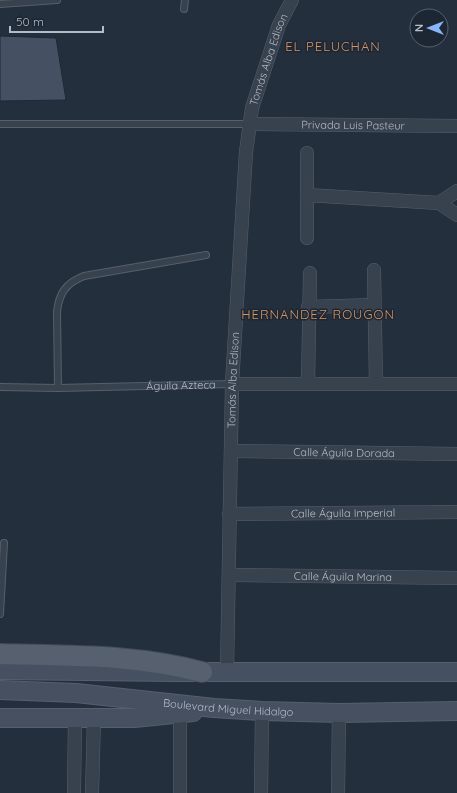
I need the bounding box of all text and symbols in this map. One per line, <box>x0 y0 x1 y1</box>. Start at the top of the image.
scale bar <box>10 8 103 34</box>
north arrow <box>409 8 449 48</box>
street label: Tomás Alba Edison <box>246 11 291 107</box>
text: 50 m <box>16 14 44 29</box>
text: N <box>412 24 426 32</box>
district label: EL PELUCHAN <box>285 38 381 54</box>
street label: Privada Luis Pasteur <box>301 118 406 133</box>
district label: HERNANDEZ ROUGON <box>241 306 395 322</box>
street label: Tomás Alba Edison <box>224 332 242 428</box>
street label: Águila Azteca <box>146 377 216 393</box>
street label: Calle Águila Dorada <box>293 445 395 460</box>
street label: Calle Águila Imperial <box>291 506 395 520</box>
street label: Calle Águila Marina <box>294 569 392 584</box>
street label: Boulevard Miguel Hidalgo <box>162 696 294 719</box>

